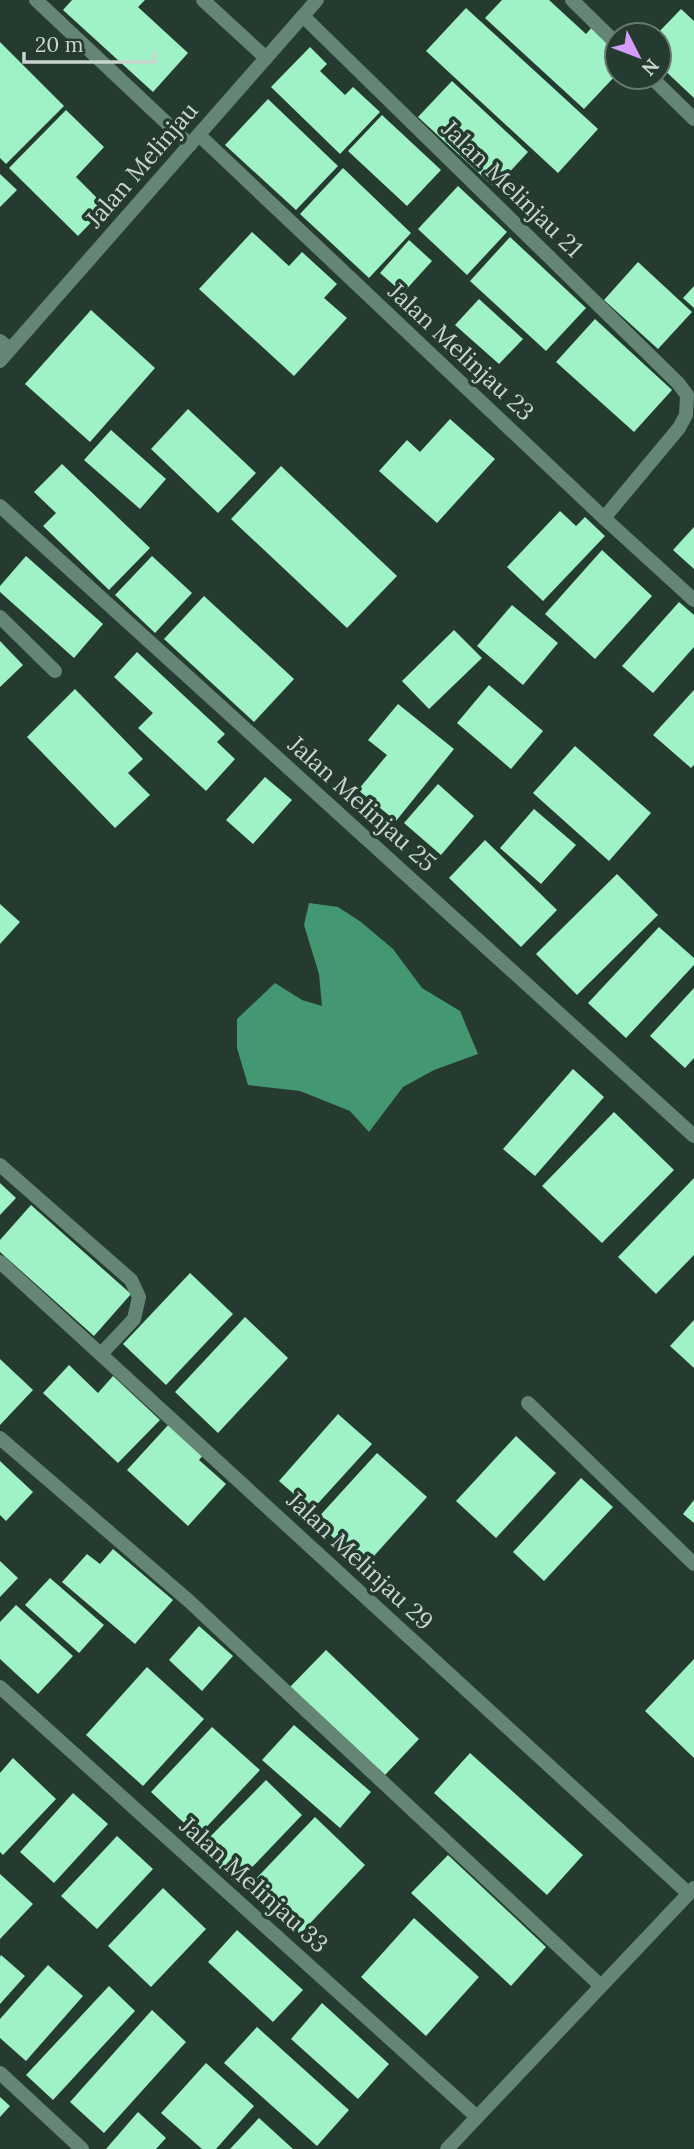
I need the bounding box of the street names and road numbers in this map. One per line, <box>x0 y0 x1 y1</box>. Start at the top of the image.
street label: Jalan Melinjau <box>78 96 205 235</box>
street label: Jalan Melinjau 21 <box>435 113 589 264</box>
street label: Jalan Melinjau 23 <box>381 275 541 427</box>
street label: Jalan Melinjau 25 <box>281 728 443 878</box>
street label: Jalan Melinjau 29 <box>280 1484 440 1637</box>
street label: Jalan Melinjau 33 <box>173 1809 335 1959</box>

